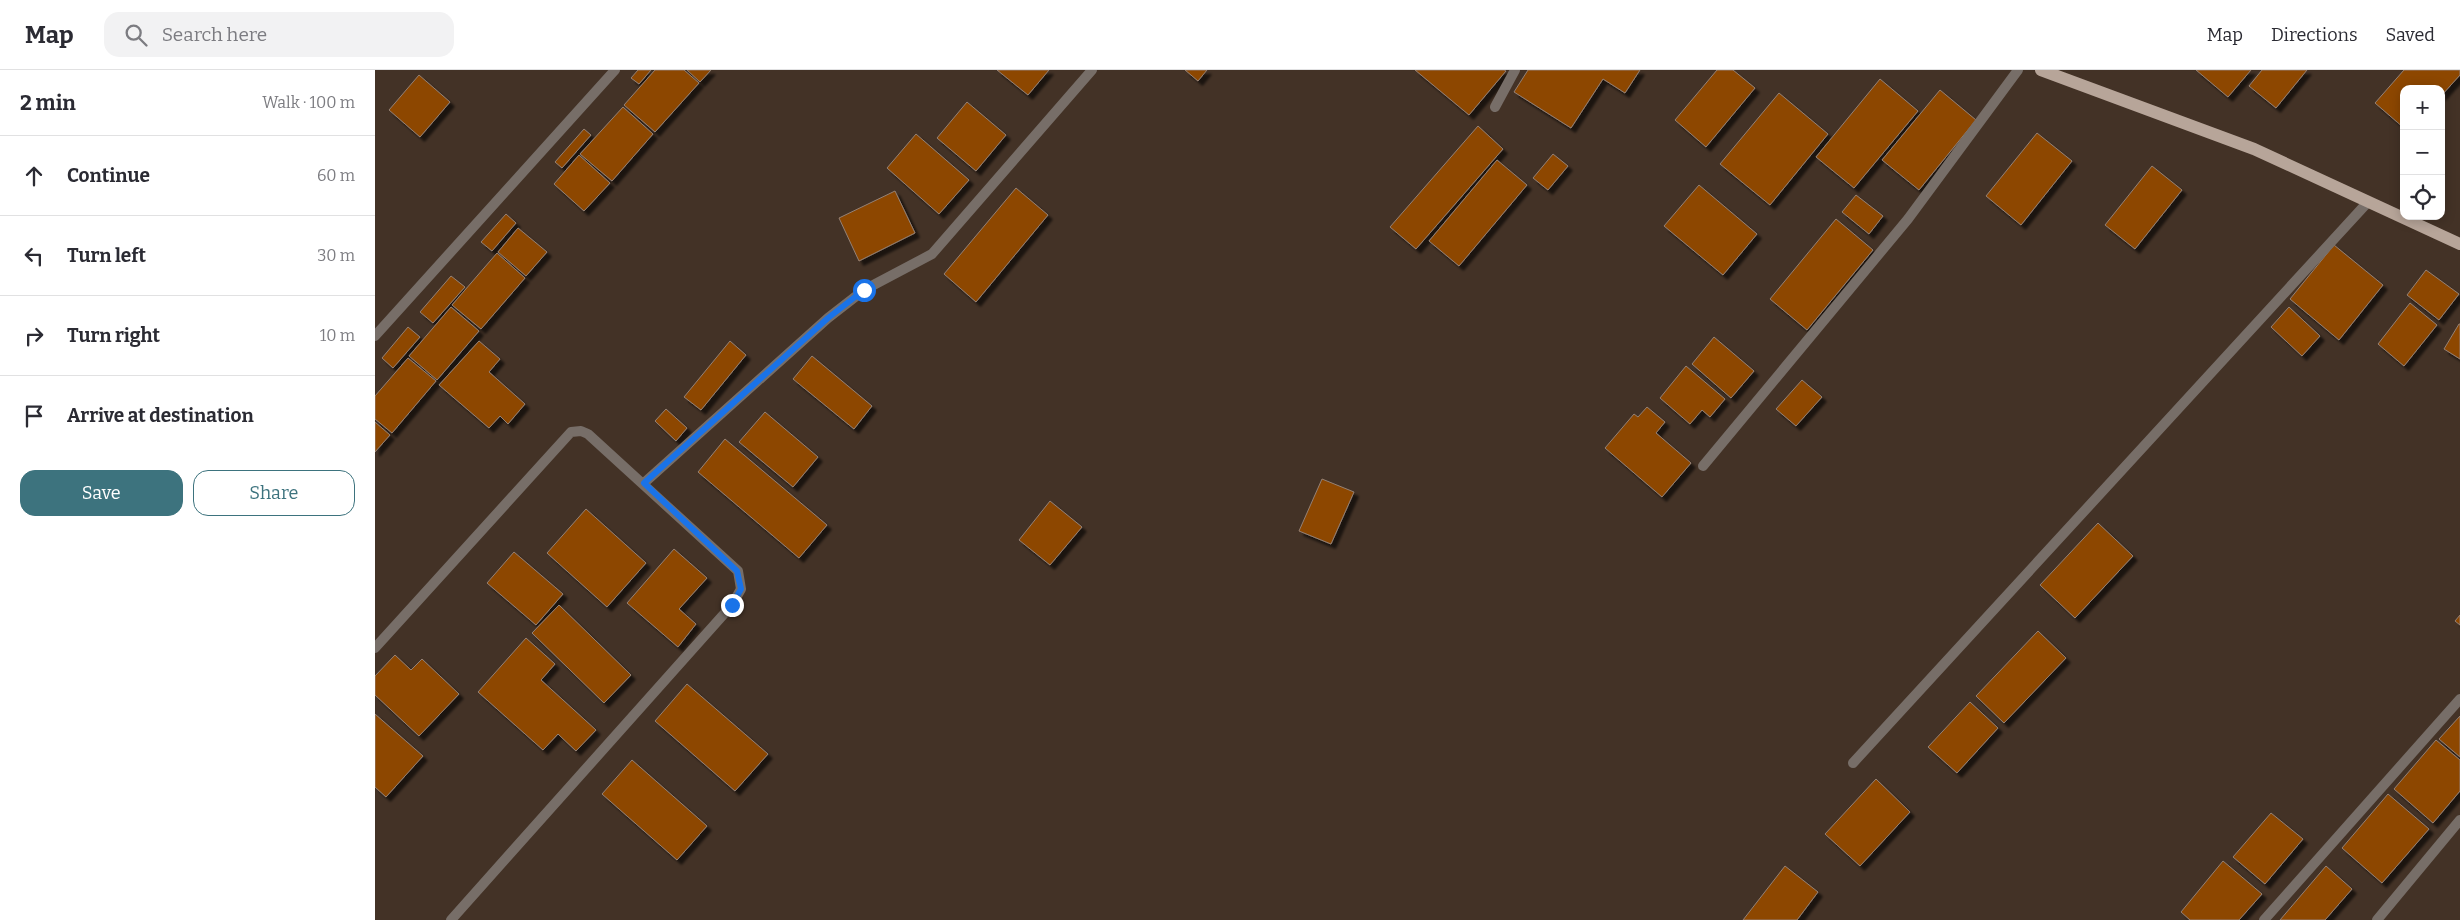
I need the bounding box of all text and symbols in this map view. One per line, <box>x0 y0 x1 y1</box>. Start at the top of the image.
search box <box>104 12 454 57</box>
text: Map <box>25 21 74 49</box>
icon: search <box>122 21 150 49</box>
text: Search here <box>162 23 267 46</box>
text: Map <box>2207 24 2243 46</box>
text: Directions <box>2271 24 2358 46</box>
text: Saved <box>2386 24 2435 46</box>
map controls <box>2400 85 2445 220</box>
button: + <box>2400 85 2445 130</box>
text: 2 min <box>20 90 76 116</box>
text: Walk · 100 m <box>262 93 355 112</box>
button: − <box>2400 130 2445 175</box>
icon: ahead <box>20 162 48 190</box>
text: Continue <box>67 164 150 187</box>
text: 60 m <box>317 166 355 185</box>
button: locate <box>2400 175 2445 220</box>
icon: left <box>20 242 48 270</box>
text: Turn left <box>67 244 146 267</box>
text: 30 m <box>317 246 355 265</box>
route start <box>853 279 876 302</box>
icon: right <box>20 322 48 350</box>
text: Turn right <box>67 324 160 347</box>
text: 10 m <box>320 326 355 345</box>
icon: arrive <box>20 402 48 430</box>
text: Arrive at destination <box>67 404 254 427</box>
button: Save <box>20 470 183 516</box>
button: Share <box>193 470 355 516</box>
route end <box>721 594 744 617</box>

